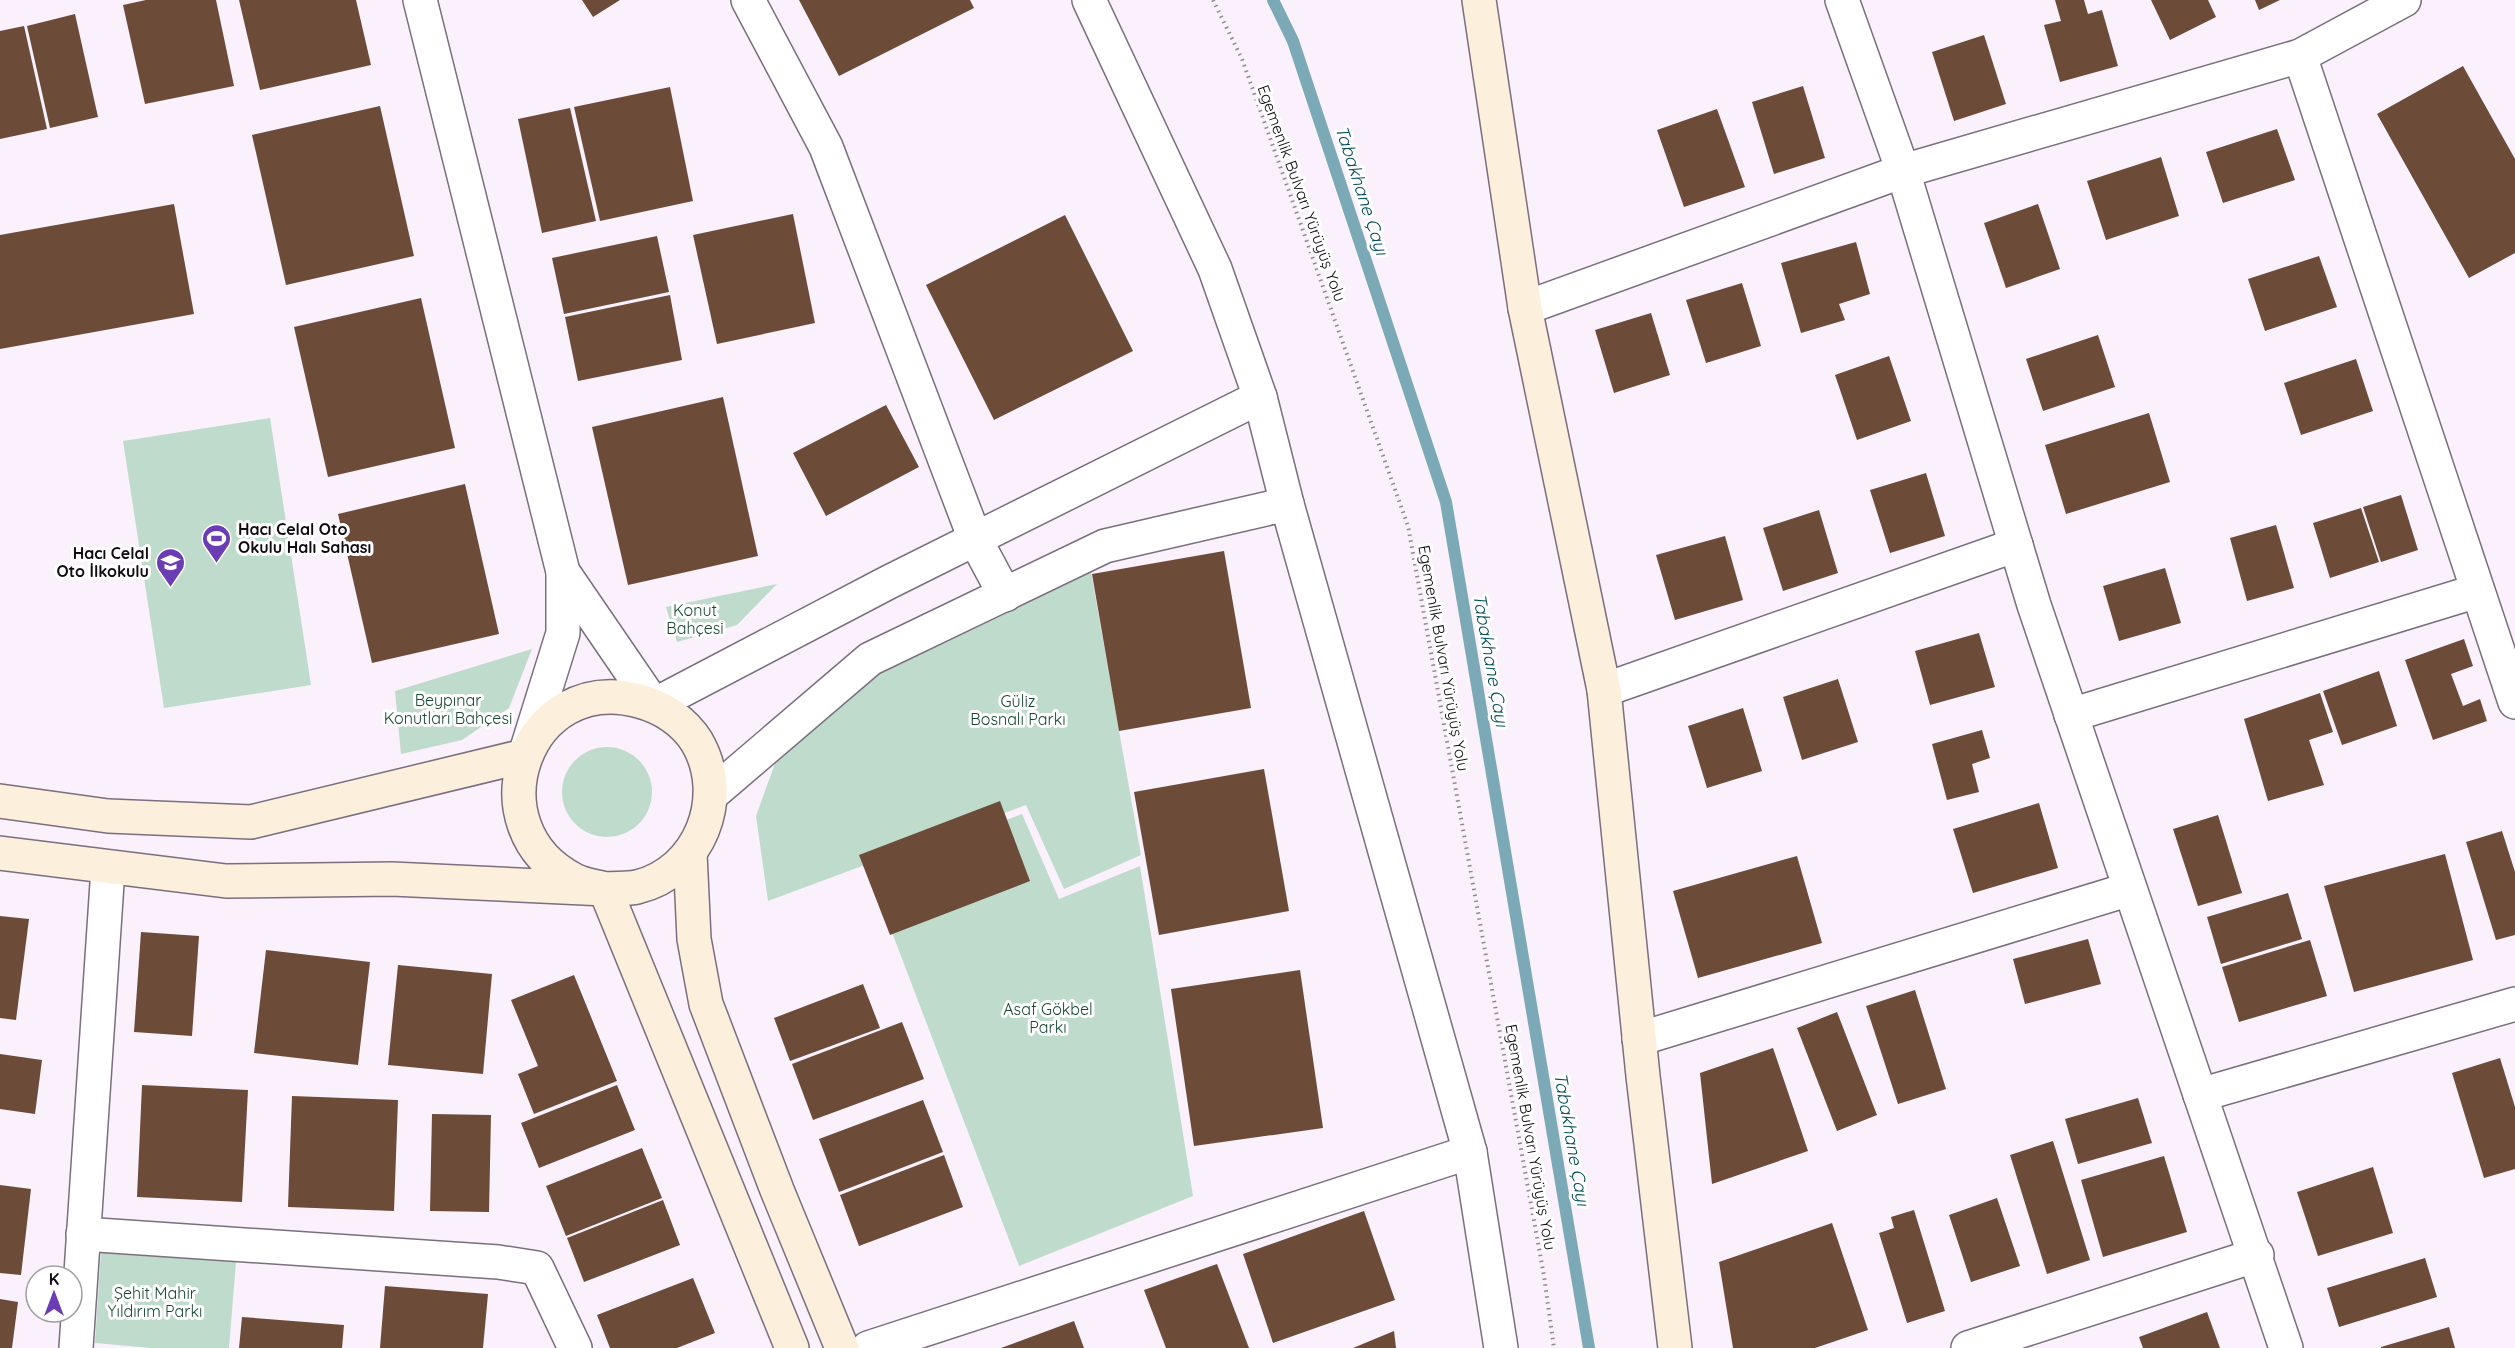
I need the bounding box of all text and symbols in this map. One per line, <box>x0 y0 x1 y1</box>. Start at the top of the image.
street label: Egemenlik Bulvarı Yürüyüş Yolu <box>1253 82 1351 304</box>
water label: Tabakhane Çayı <box>1330 122 1394 259</box>
place label: Hacı Celal Oto Okulu Halı Sahası <box>238 519 371 557</box>
sports icon: Hacı Celal Oto Okulu Halı Sahası <box>201 522 233 564</box>
place label: Hacı Celal Oto İlkokulu <box>56 543 149 581</box>
street label: Egemenlik Bulvarı Yürüyüş Yolu <box>1414 543 1474 773</box>
school or university icon: Hacı Celal Oto İlkokulu <box>154 546 186 588</box>
water label: Tabakhane Çayı <box>1468 592 1514 729</box>
park label: Konut Bahçesi <box>666 600 724 638</box>
park label: Beypınar Konutları Bahçesi <box>384 690 512 728</box>
park label: Güliz Bosnalı Parkı <box>970 691 1066 729</box>
park label: Asaf Gökbel Parkı <box>1003 999 1093 1037</box>
street label: Egemenlik Bulvarı Yürüyüş Yolu <box>1501 1022 1561 1252</box>
water label: Tabakhane Çayı <box>1549 1071 1595 1208</box>
north arrow <box>24 1264 84 1324</box>
text: K <box>49 1269 59 1289</box>
park label: Şehit Mahir Yıldırım Parkı <box>108 1283 202 1321</box>

